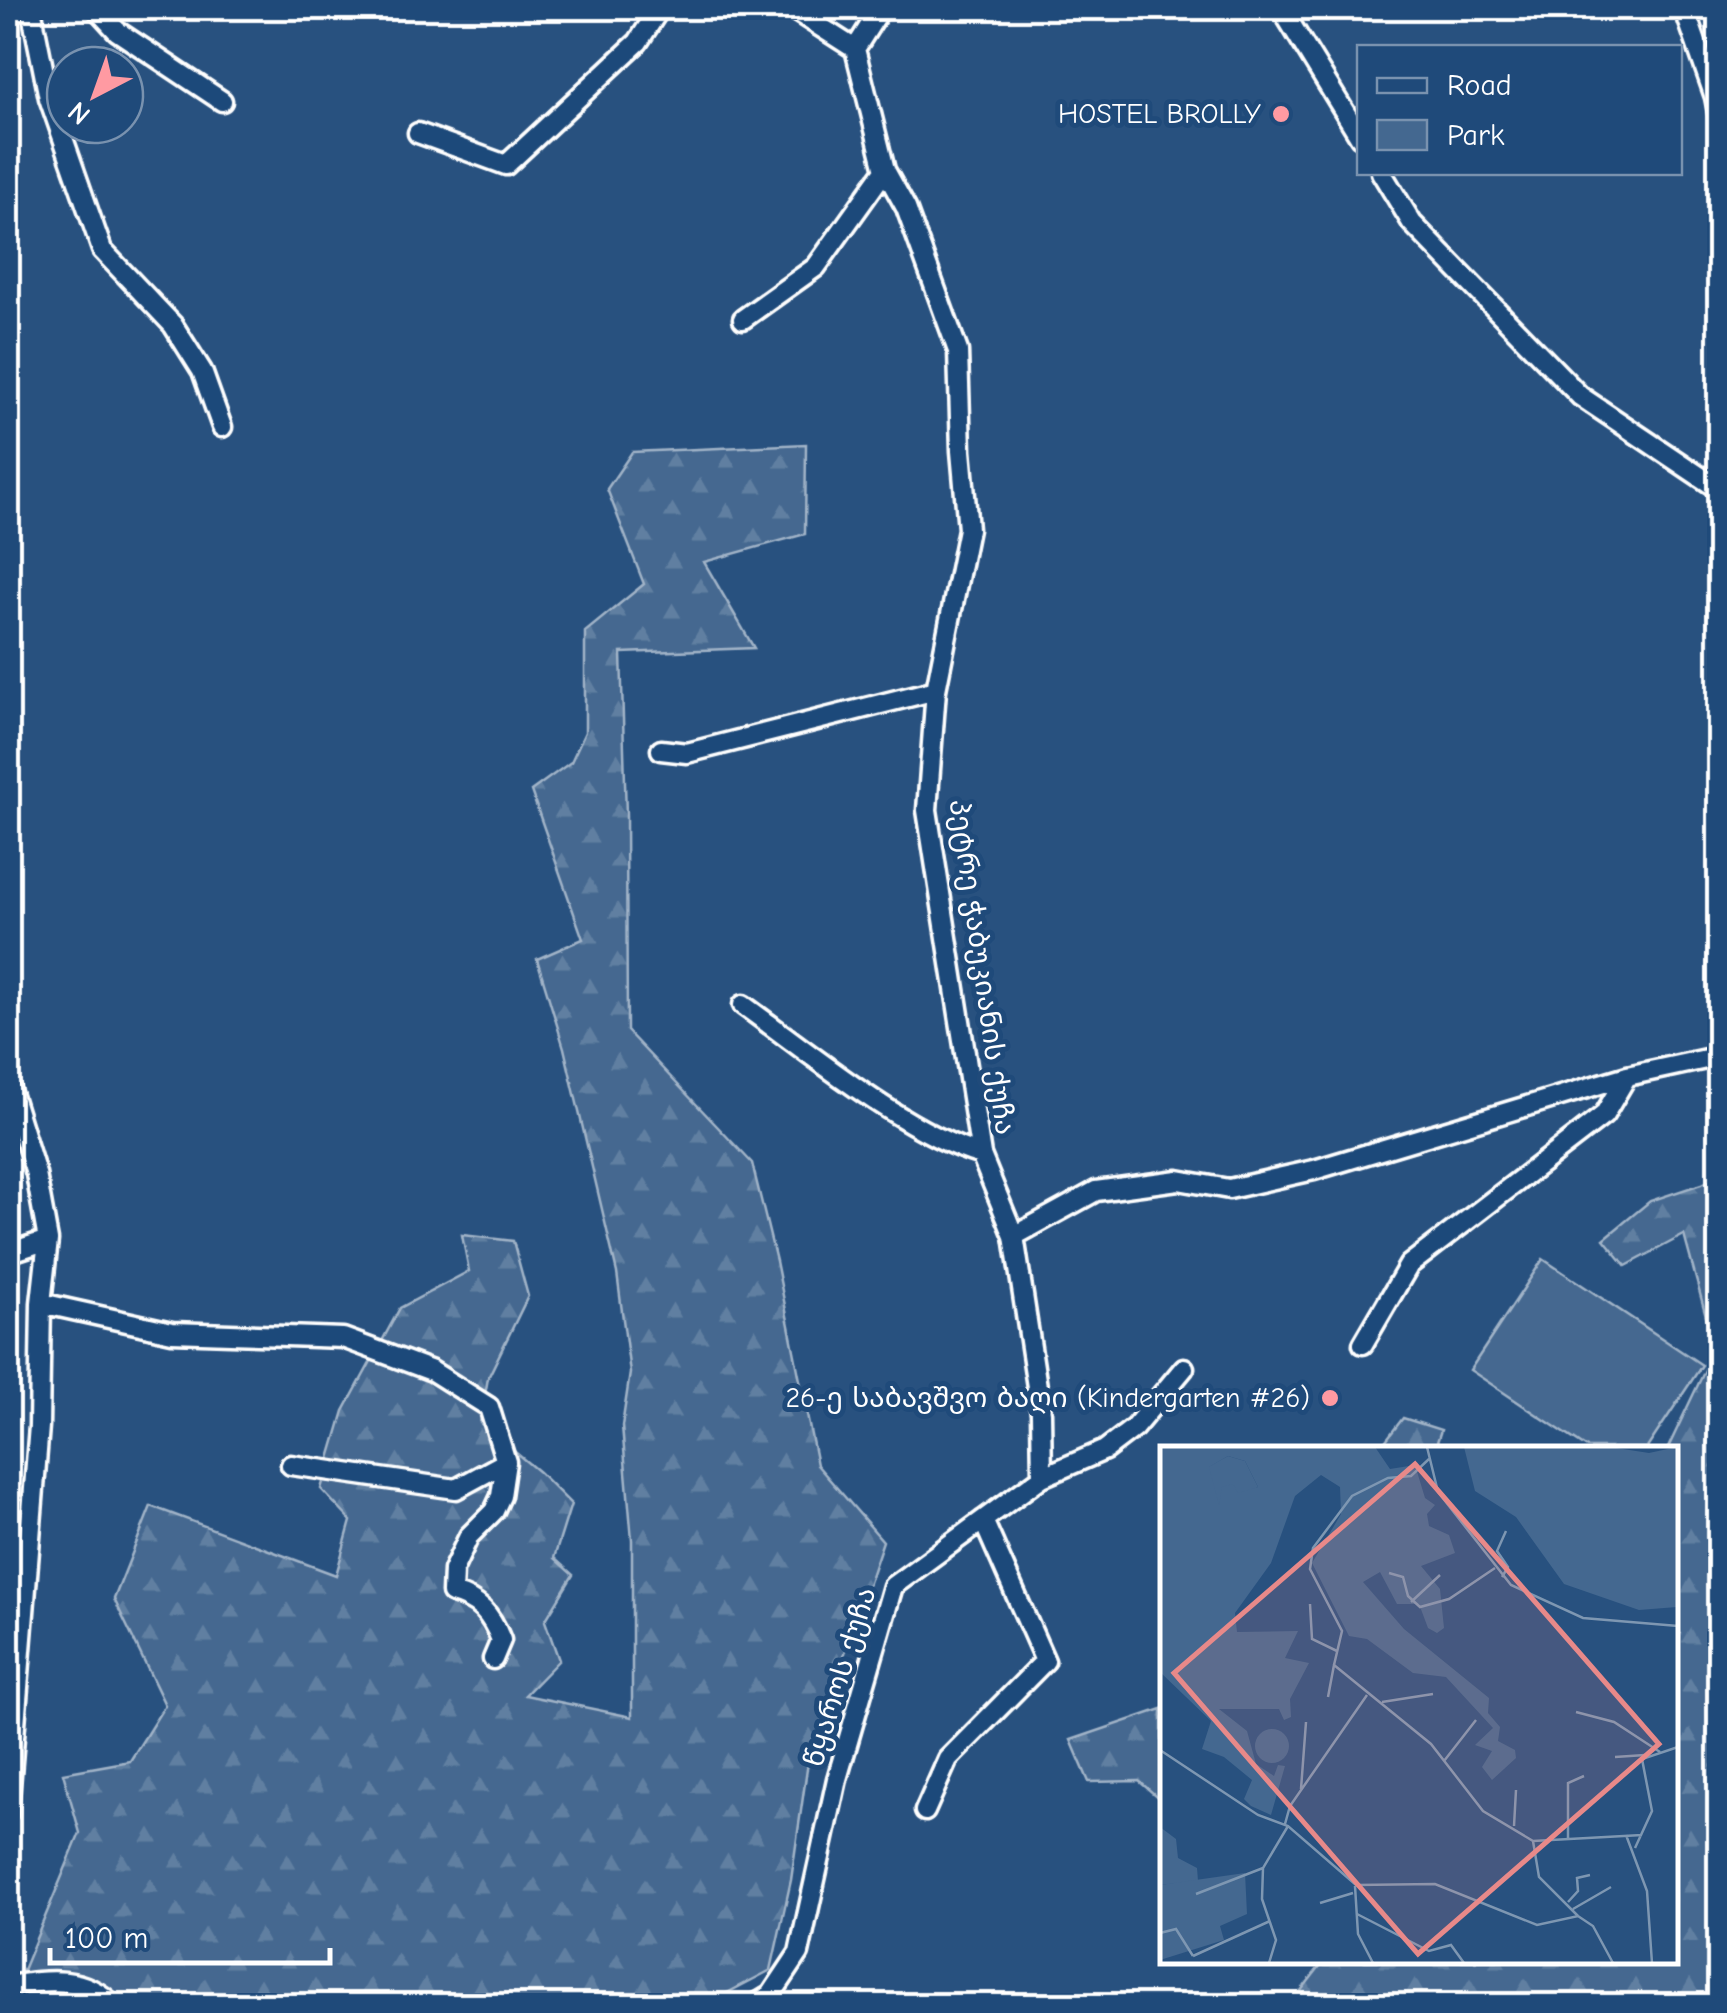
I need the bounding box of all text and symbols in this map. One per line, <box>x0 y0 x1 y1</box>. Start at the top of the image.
north arrow <box>45 45 145 145</box>
legend <box>1357 45 1682 175</box>
text: Road <box>1447 68 1512 103</box>
text: N <box>62 95 97 131</box>
place label: HOSTEL BROLLY <box>1058 98 1261 130</box>
marker: HOSTEL BROLLY <box>1270 103 1292 125</box>
text: Park <box>1447 118 1505 153</box>
street label: პეტრე ჭაბუკიანის ქუჩა <box>943 797 1021 1137</box>
place label: 26-ე საბავშვო ბაღი (Kindergarten #26) <box>785 1382 1310 1414</box>
marker: 26-ე საბავშვო ბაღი (Kindergarten #26) <box>1319 1387 1341 1409</box>
inset map <box>1160 1446 1677 1963</box>
street label: წყაროს ქუჩა <box>798 1584 882 1770</box>
scale bar <box>50 1903 330 1965</box>
text: 100 m <box>65 1921 148 1956</box>

